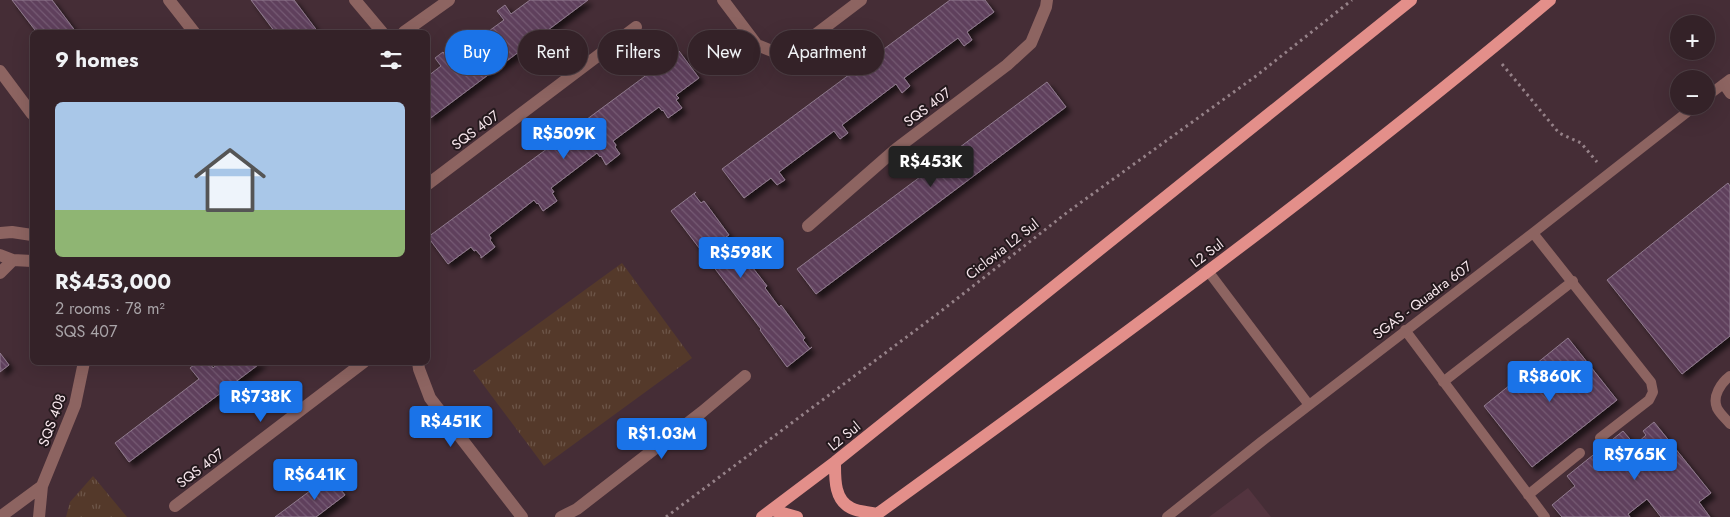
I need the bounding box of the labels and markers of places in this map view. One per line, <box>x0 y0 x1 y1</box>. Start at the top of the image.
pin: R$509K <box>523 118 605 160</box>
pin: R$453K <box>890 146 972 188</box>
pin: R$598K <box>700 236 782 279</box>
pin: R$860K <box>1509 360 1591 403</box>
pin: R$738K <box>220 380 302 423</box>
pin: R$451K <box>410 406 492 448</box>
pin: R$1.03M <box>616 418 708 460</box>
pin: R$765K <box>1594 438 1676 481</box>
pin: R$641K <box>274 458 356 501</box>

